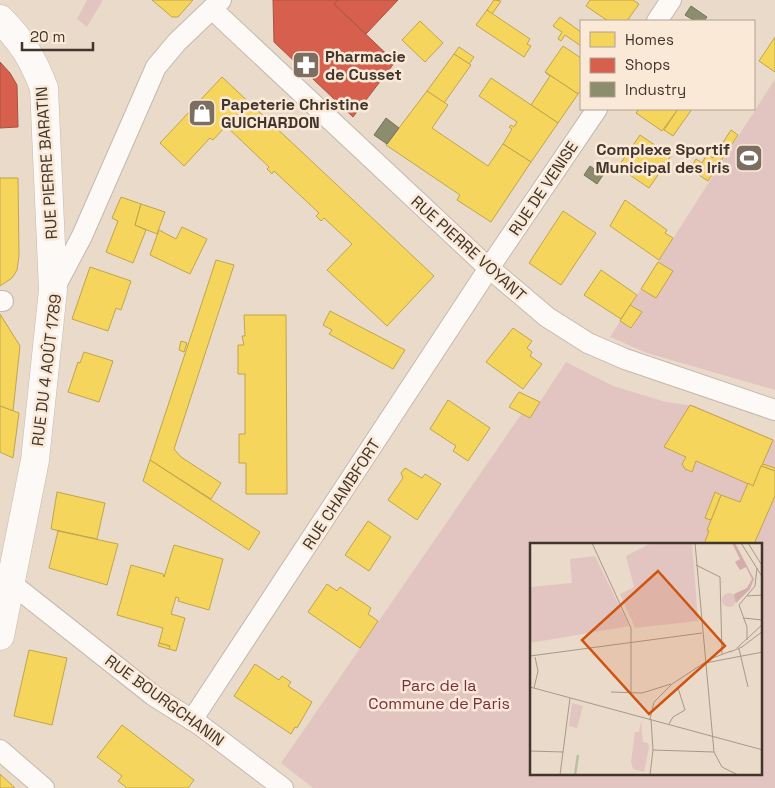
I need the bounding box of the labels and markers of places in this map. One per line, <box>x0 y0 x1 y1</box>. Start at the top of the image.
place label: Pharmacie de Cusset <box>325 46 406 85</box>
pharmacy icon: Pharmacie de Cusset <box>291 50 321 80</box>
place label: Papeterie Christine GUICHARDON <box>221 94 369 133</box>
shop icon: Papeterie Christine GUICHARDON <box>187 98 217 128</box>
place label: Complexe Sportif Municipal des Iris <box>595 139 730 178</box>
sports icon: Complexe Sportif Municipal des Iris <box>734 143 764 173</box>

